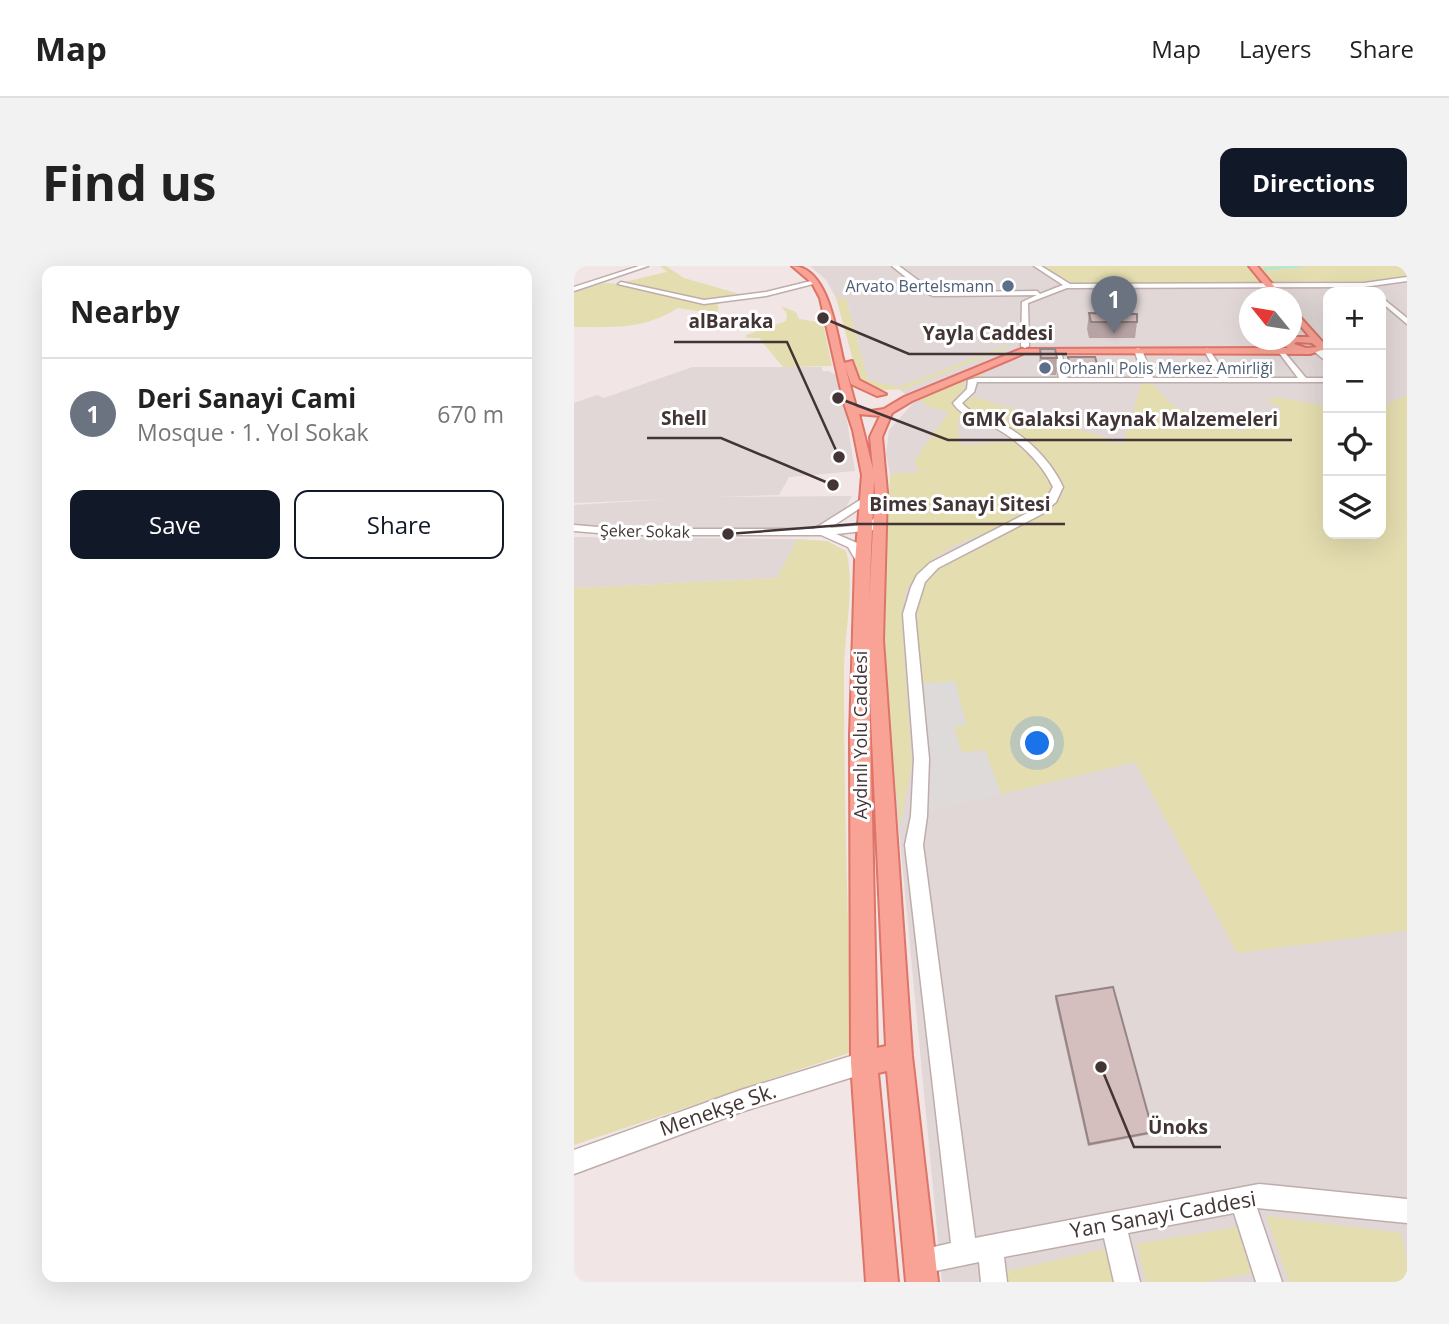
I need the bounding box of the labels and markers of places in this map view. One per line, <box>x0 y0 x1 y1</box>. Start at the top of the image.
place label: Arvato Bertelsmann <box>845 275 994 297</box>
pin: 1 <box>1091 276 1137 334</box>
marker: Arvato Bertelsmann <box>1000 278 1016 294</box>
callout: alBaraka <box>674 302 787 342</box>
callout: Yayla Caddesi <box>909 314 1067 354</box>
place label: Orhanlı Polis Merkez Amirliği <box>1059 357 1273 379</box>
marker: Orhanlı Polis Merkez Amirliği <box>1037 360 1053 376</box>
callout: Shell <box>647 398 721 438</box>
callout: GMK Galaksi Kaynak Malzemeleri <box>948 400 1292 440</box>
callout: Bimes Sanayi Sitesi <box>856 484 1065 524</box>
callout: Ünoks <box>1134 1107 1221 1147</box>

